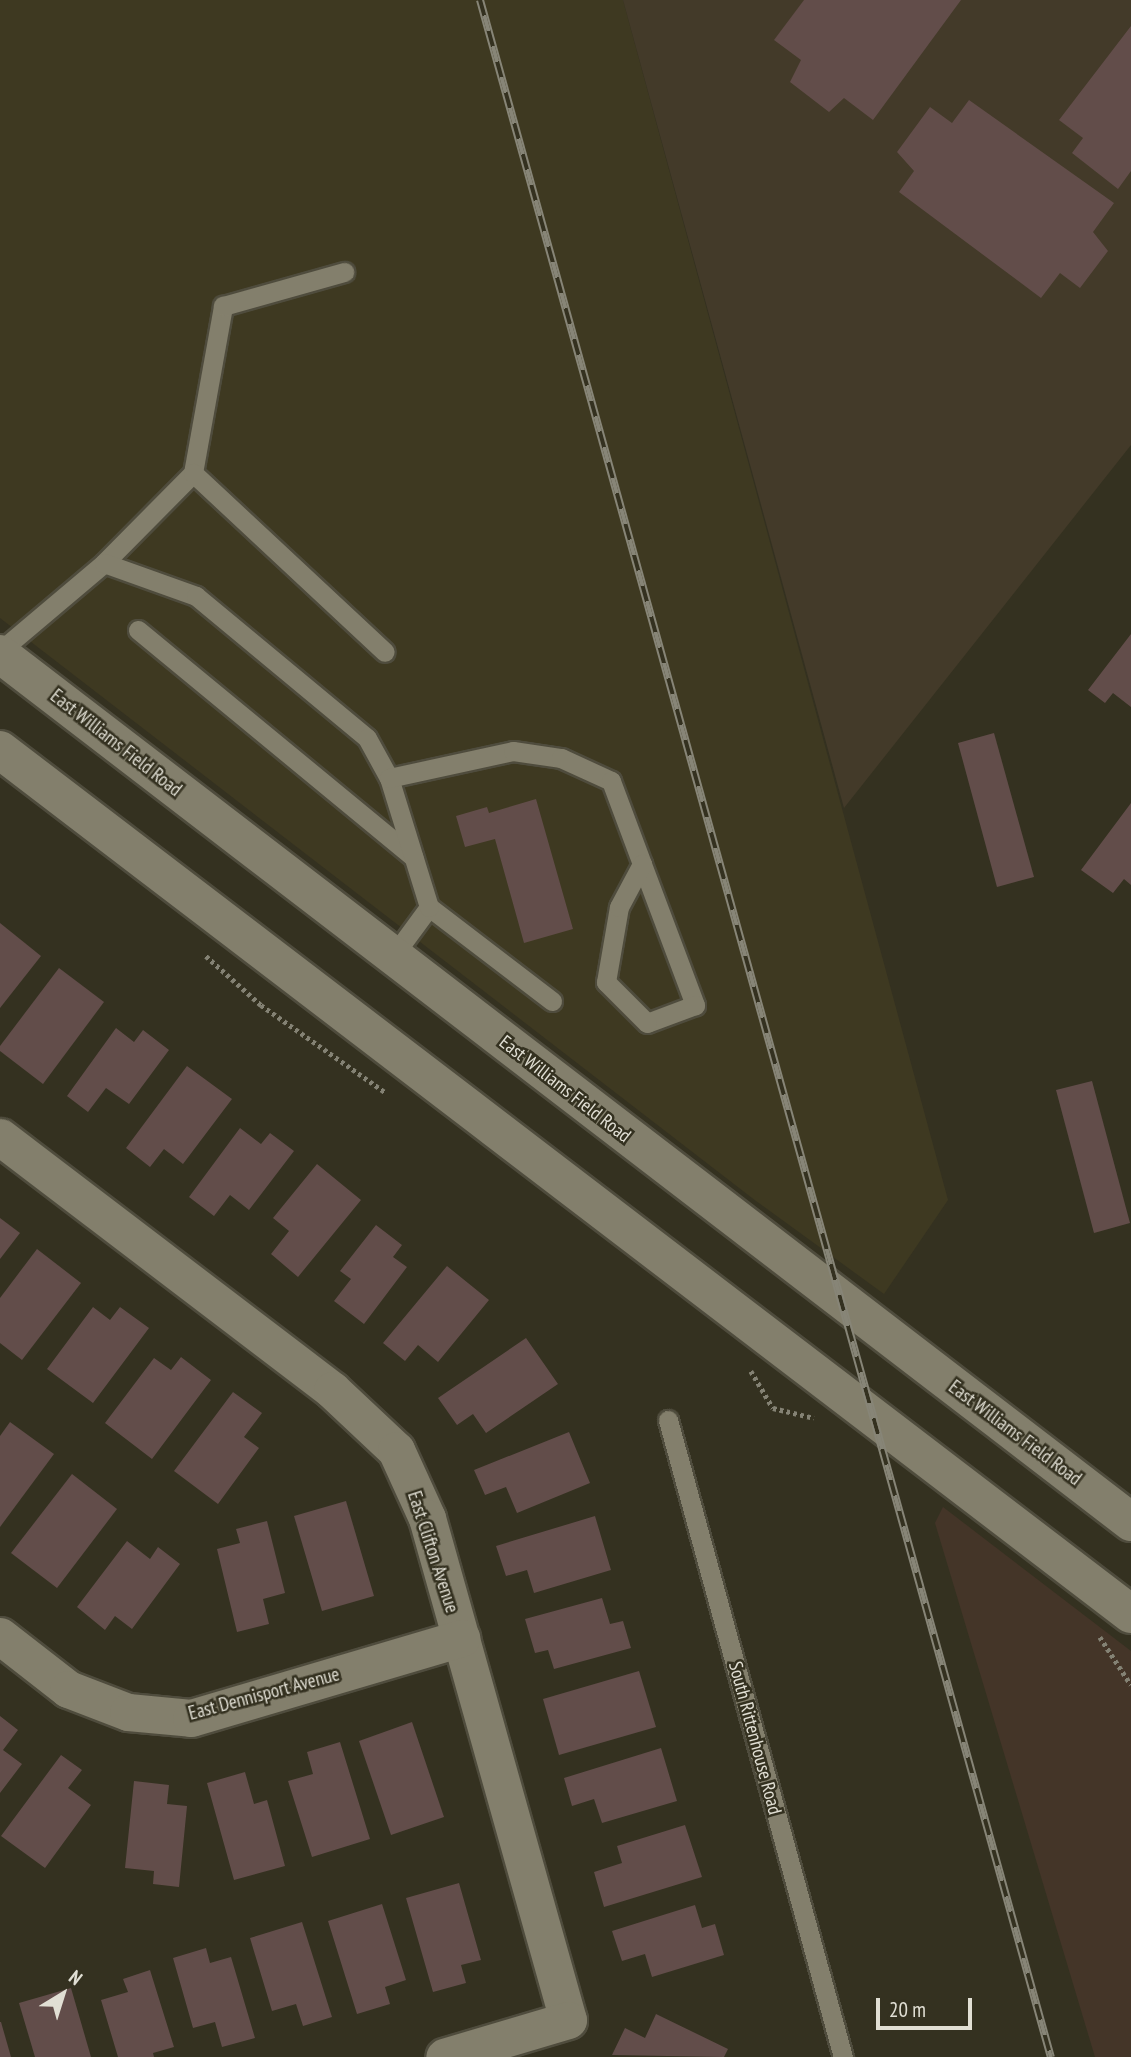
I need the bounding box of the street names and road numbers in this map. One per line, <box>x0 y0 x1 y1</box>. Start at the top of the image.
street label: East Williams Field Road <box>46 685 186 801</box>
street label: East Williams Field Road <box>495 1031 635 1147</box>
street label: East Williams Field Road <box>944 1376 1086 1490</box>
street label: East Clifton Avenue <box>403 1488 463 1616</box>
street label: South Rittenhouse Road <box>724 1659 786 1817</box>
street label: East Dennisport Avenue <box>186 1663 342 1725</box>

